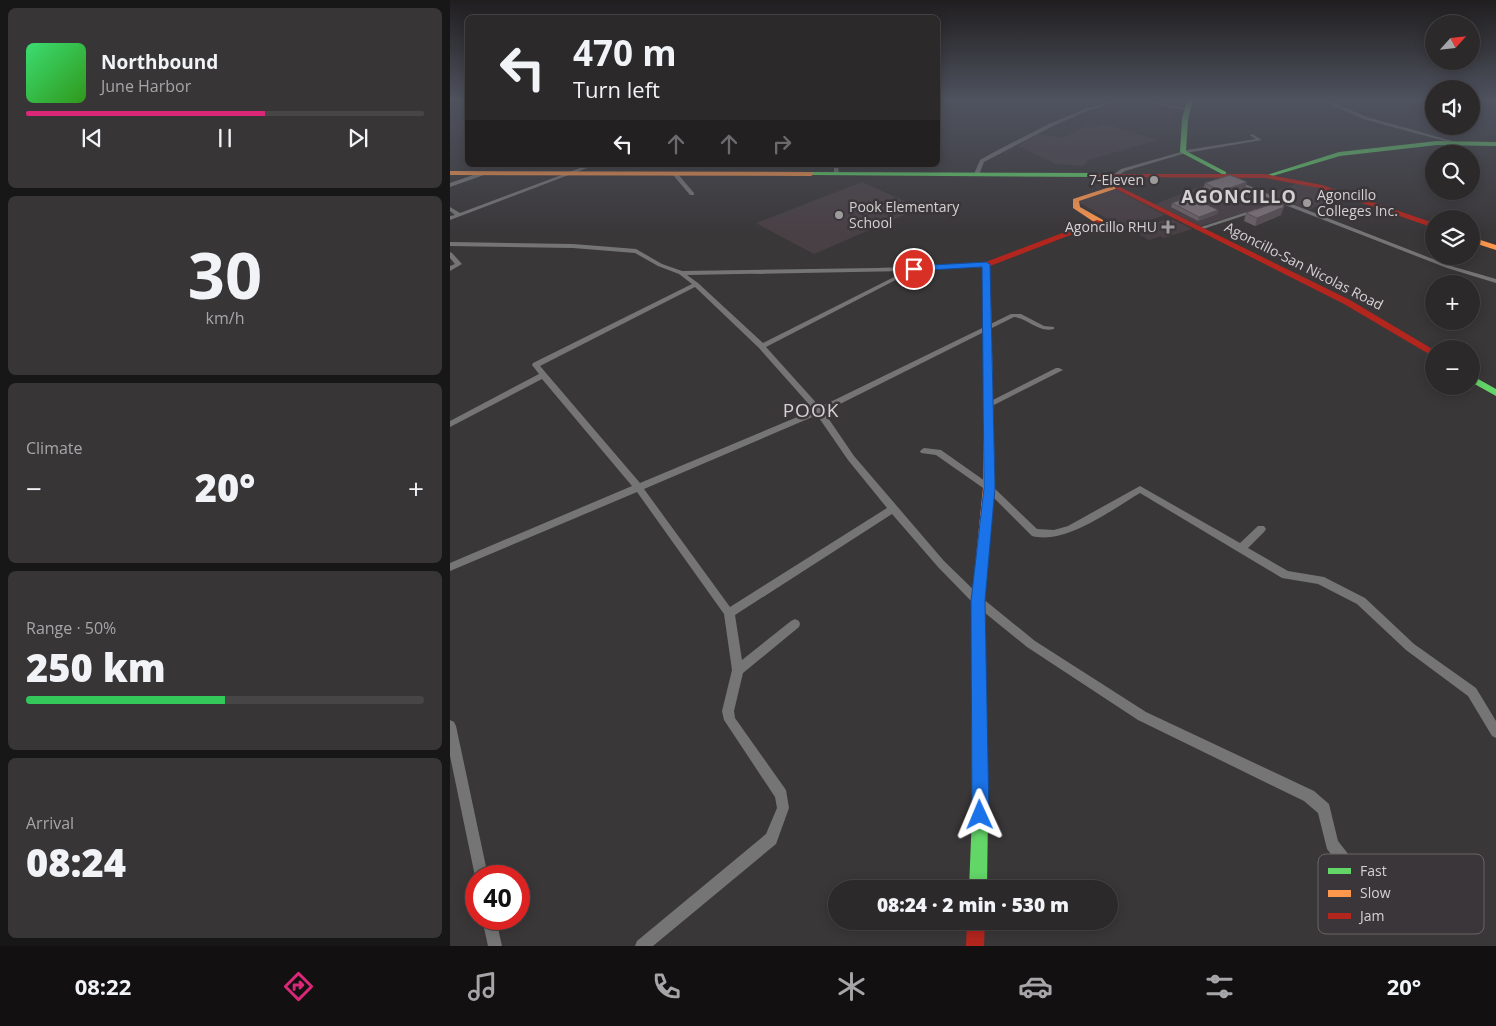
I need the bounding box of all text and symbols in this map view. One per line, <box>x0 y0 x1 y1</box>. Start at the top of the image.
north arrow <box>1425 15 1480 70</box>
map controls <box>1425 15 1480 395</box>
text: 470 m <box>573 29 677 76</box>
icon: left <box>490 35 555 100</box>
text: Northbound <box>101 49 218 75</box>
text: Turn left <box>573 74 660 104</box>
text: June Harbor <box>101 75 191 97</box>
button: sound <box>1425 80 1480 135</box>
icon: previous <box>78 124 106 152</box>
icon: pause <box>211 124 239 152</box>
icon: next <box>344 124 372 152</box>
icon: left <box>609 130 637 158</box>
icon: ahead <box>662 130 690 158</box>
icon: ahead <box>715 130 743 158</box>
icon: right <box>768 130 796 158</box>
button: search <box>1425 145 1480 200</box>
place label: 7-Eleven <box>1089 170 1144 189</box>
marker: 7-Eleven <box>1148 174 1160 186</box>
district label: AGONCILLO <box>1181 184 1297 208</box>
place label: Agoncillo Colleges Inc. <box>1317 185 1398 220</box>
place label: Pook Elementary School <box>849 197 960 232</box>
marker: Agoncillo Colleges Inc. <box>1301 197 1313 209</box>
marker: Pook Elementary School <box>833 209 845 221</box>
button: layers <box>1425 210 1480 265</box>
place label: Agoncillo RHU <box>1065 217 1157 236</box>
street label: Agoncillo-San Nicolas Road <box>1222 217 1387 314</box>
marker: Agoncillo RHU <box>1161 220 1175 234</box>
text: 30 <box>188 230 262 318</box>
pin <box>893 248 935 290</box>
icon: arrive <box>900 255 928 283</box>
button: + <box>1425 275 1480 330</box>
text: km/h <box>206 307 244 329</box>
button: − <box>1425 340 1480 395</box>
district label: POOK <box>783 397 839 423</box>
text: Climate <box>26 437 83 459</box>
text: 20° <box>195 461 255 513</box>
text: − <box>26 469 42 507</box>
text: + <box>408 469 424 507</box>
text: Range · 50% <box>26 617 116 639</box>
text: 250 km <box>26 641 166 693</box>
position arrow <box>953 788 1005 840</box>
text: Arrival <box>26 812 74 834</box>
text: 08:24 <box>26 836 126 888</box>
legend <box>1318 854 1484 934</box>
text: Fast <box>1360 861 1387 880</box>
speed limit sign: 40 <box>465 865 530 930</box>
text: Slow <box>1360 883 1391 902</box>
text: 08:24 · 2 min · 530 m <box>877 892 1069 918</box>
text: Jam <box>1358 906 1385 925</box>
icon: directions <box>281 969 316 1004</box>
icon: music <box>465 969 500 1004</box>
icon: phone <box>649 969 684 1004</box>
icon: climate <box>834 969 869 1004</box>
icon: car <box>1018 969 1053 1004</box>
icon: filters <box>1202 969 1237 1004</box>
text: 08:22 <box>75 971 131 1001</box>
text: 20° <box>1387 971 1421 1001</box>

